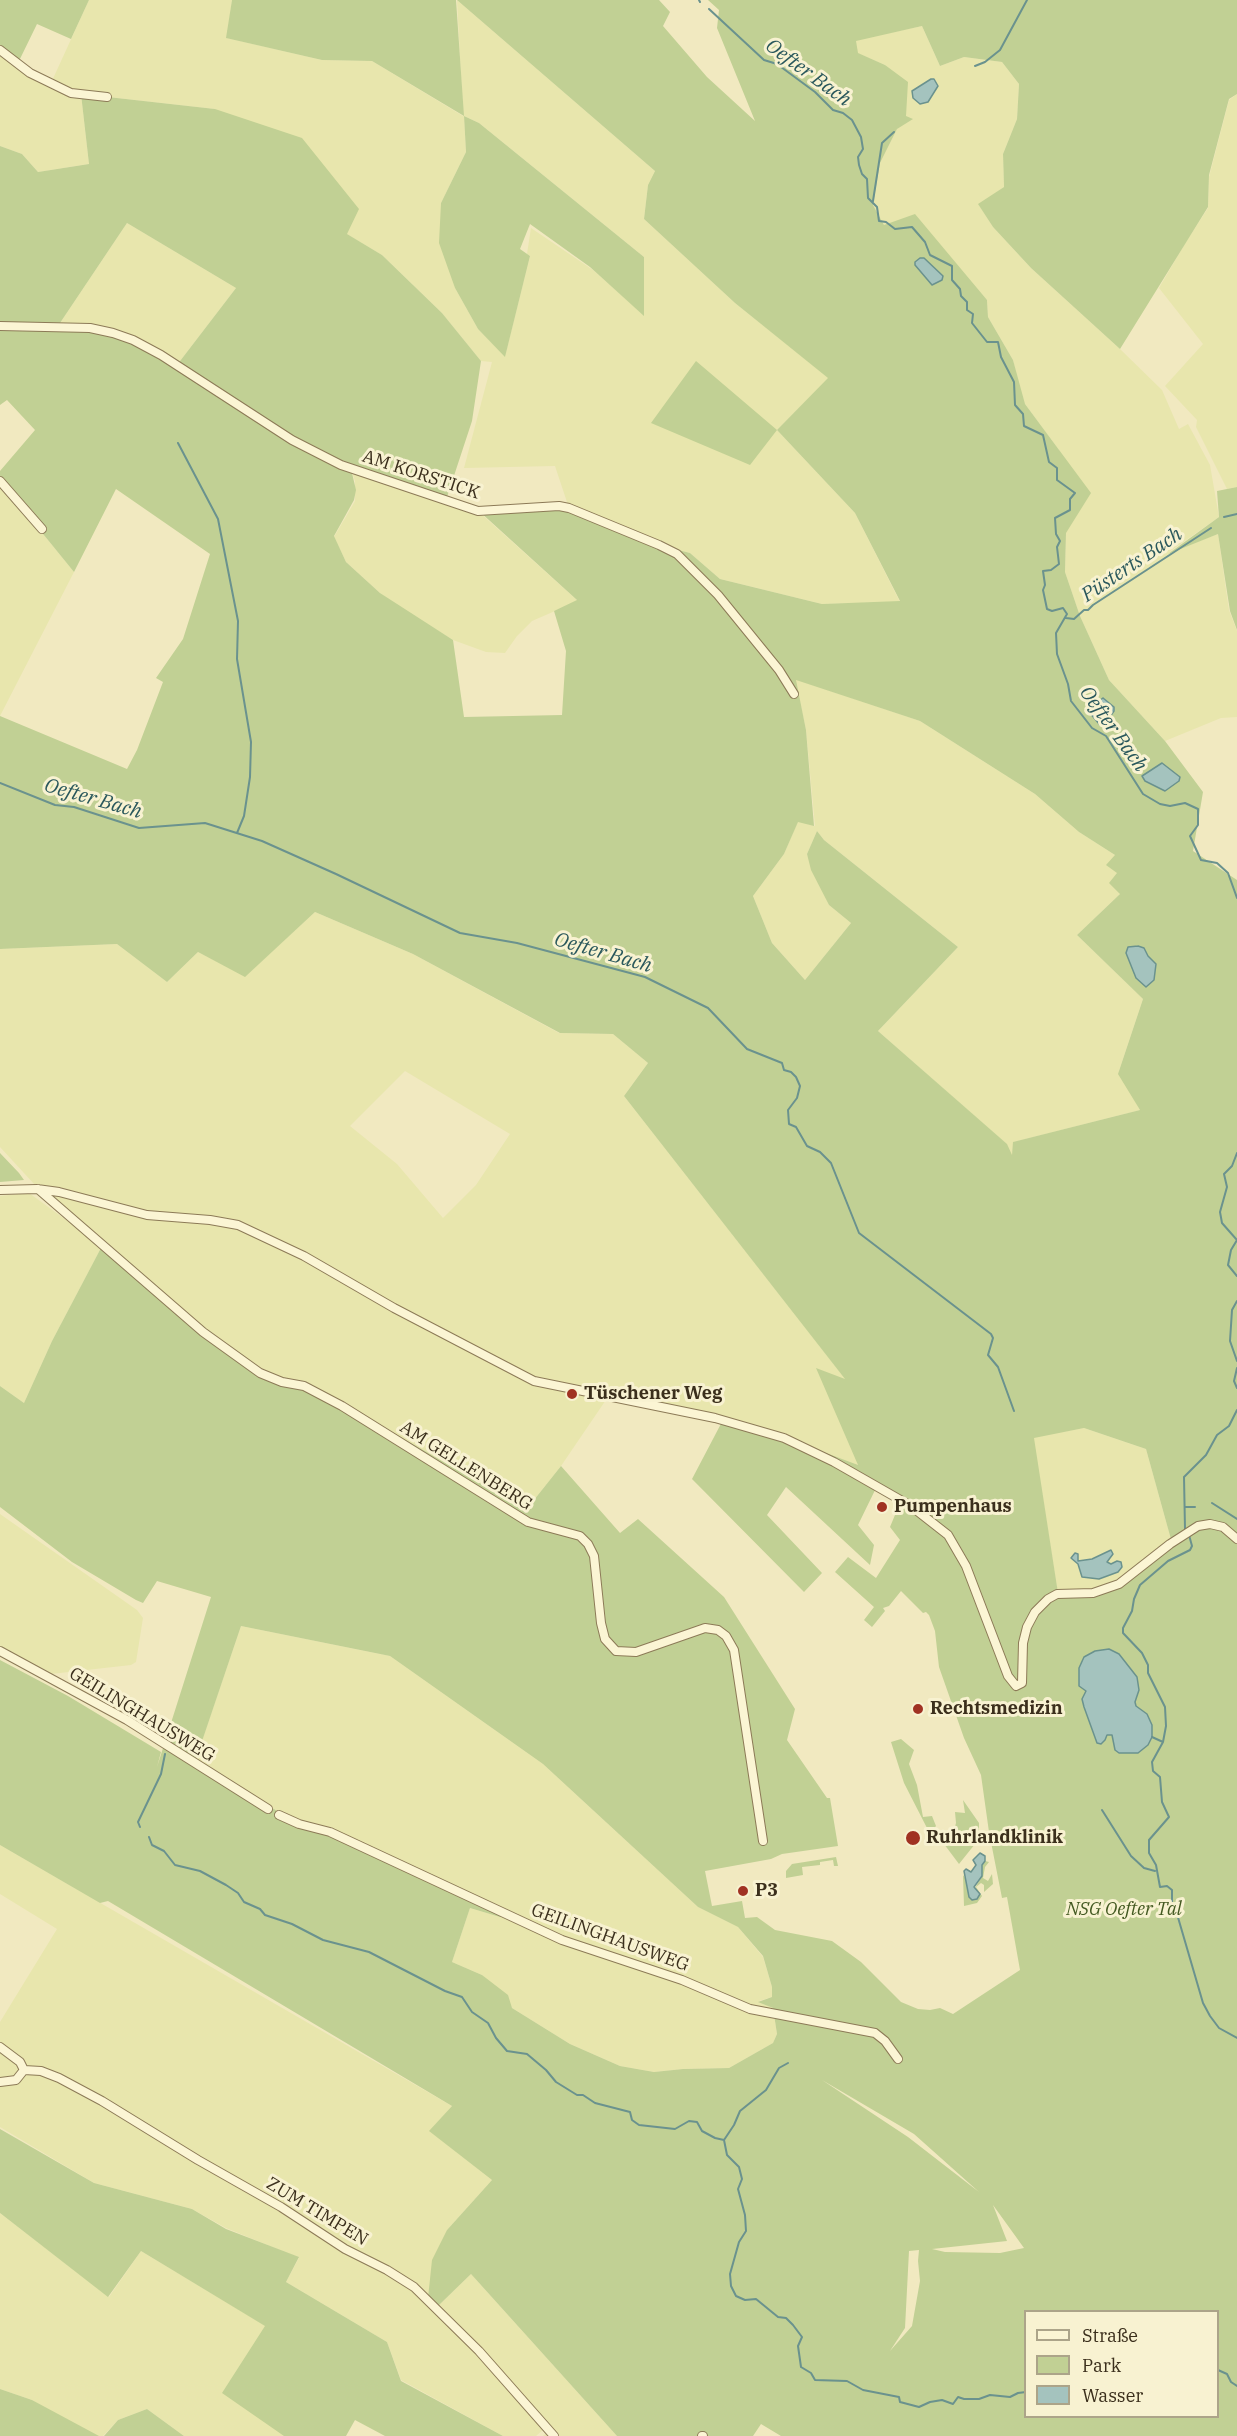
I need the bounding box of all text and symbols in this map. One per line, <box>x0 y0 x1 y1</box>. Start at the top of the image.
water label: Oefter Bach <box>760 34 856 112</box>
street label: AM KORSTICK <box>360 446 482 504</box>
water label: Püsterts Bach <box>1077 523 1187 607</box>
water label: Oefter Bach <box>1074 681 1152 777</box>
water label: Oefter Bach <box>42 774 144 824</box>
water label: Oefter Bach <box>552 928 654 978</box>
place label: Tüschener Weg <box>584 1383 722 1405</box>
marker: Tüschener Weg <box>565 1387 579 1401</box>
street label: AM GELLENBERG <box>396 1417 536 1515</box>
place label: Pumpenhaus <box>894 1496 1012 1518</box>
marker: Pumpenhaus <box>875 1500 889 1514</box>
street label: GEILINGHAUSWEG <box>65 1663 219 1767</box>
place label: Rechtsmedizin <box>930 1698 1063 1720</box>
marker: Rechtsmedizin <box>911 1702 925 1716</box>
place label: Ruhrlandklinik <box>926 1827 1063 1849</box>
marker: Ruhrlandklinik <box>904 1829 922 1847</box>
place label: P3 <box>755 1880 778 1902</box>
marker: P3 <box>736 1884 750 1898</box>
street label: GEILINGHAUSWEG <box>528 1899 692 1977</box>
park label: NSG Oefter Tal <box>1066 1899 1182 1921</box>
street label: ZUM TIMPEN <box>262 2173 372 2251</box>
legend <box>1024 2310 1219 2418</box>
text: Straße <box>1082 2324 1138 2347</box>
text: Park <box>1082 2354 1121 2377</box>
text: Wasser <box>1082 2384 1143 2407</box>

